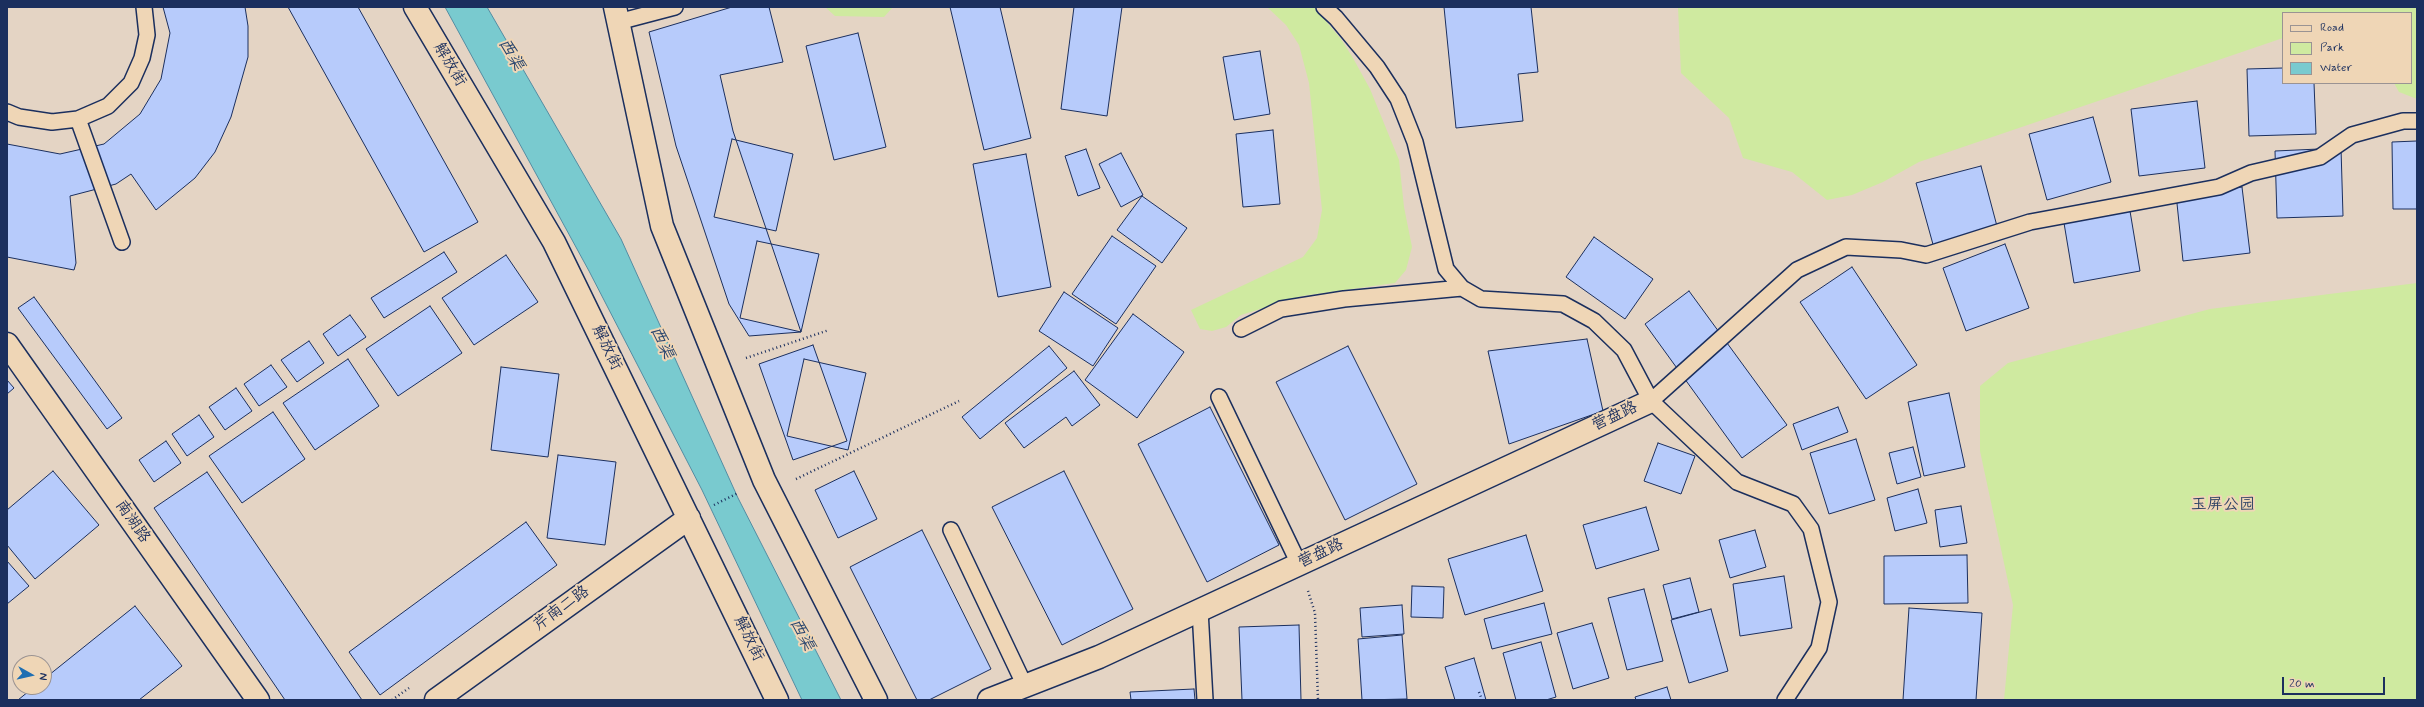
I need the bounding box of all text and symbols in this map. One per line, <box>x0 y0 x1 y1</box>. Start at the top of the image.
legend <box>2282 12 2412 84</box>
text: Road <box>2320 20 2344 36</box>
water label: 西渠 <box>493 35 527 75</box>
street label: 解放街 <box>428 39 470 91</box>
text: Park <box>2320 40 2344 56</box>
text: Water <box>2320 60 2352 76</box>
street label: 解放街 <box>587 322 625 374</box>
water label: 西渠 <box>645 323 677 363</box>
street label: 营盘路 <box>1589 398 1641 436</box>
park label: 玉屏公园 <box>2191 496 2255 516</box>
street label: 南湖路 <box>110 497 154 547</box>
street label: 营盘路 <box>1295 535 1347 573</box>
street label: 芹南二路 <box>530 582 594 636</box>
street label: 解放街 <box>729 613 767 665</box>
water label: 西渠 <box>784 615 818 655</box>
north arrow <box>12 655 52 695</box>
scale bar <box>2284 669 2387 695</box>
text: N <box>35 672 50 681</box>
text: 20 m <box>2289 676 2315 692</box>

